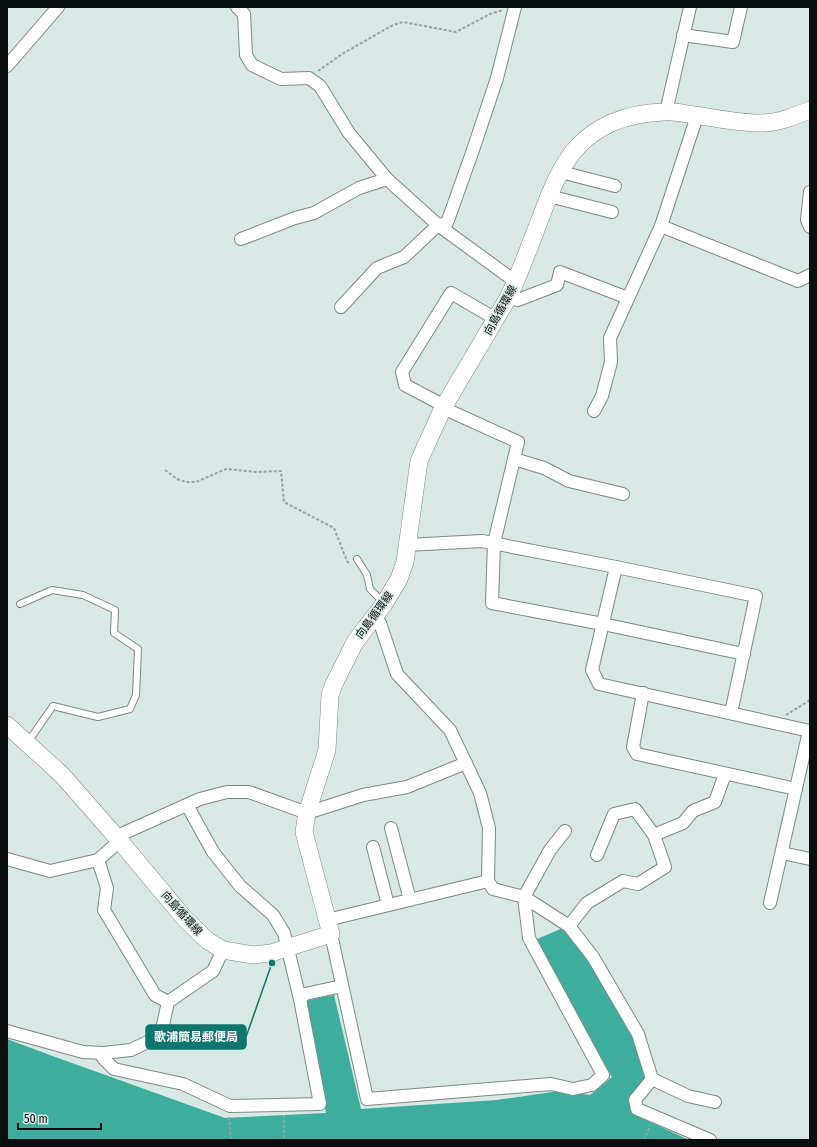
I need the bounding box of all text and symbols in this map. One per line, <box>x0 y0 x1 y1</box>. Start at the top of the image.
street label: 向島循環線 <box>481 283 519 337</box>
street label: 向島循環線 <box>353 589 396 641</box>
street label: 向島循環線 <box>158 889 205 938</box>
callout: 歌浦簡易郵便局 <box>146 1025 246 1049</box>
text: 歌浦簡易郵便局 <box>154 1030 238 1044</box>
scale bar <box>18 1105 101 1131</box>
text: 50 m <box>24 1112 48 1126</box>

